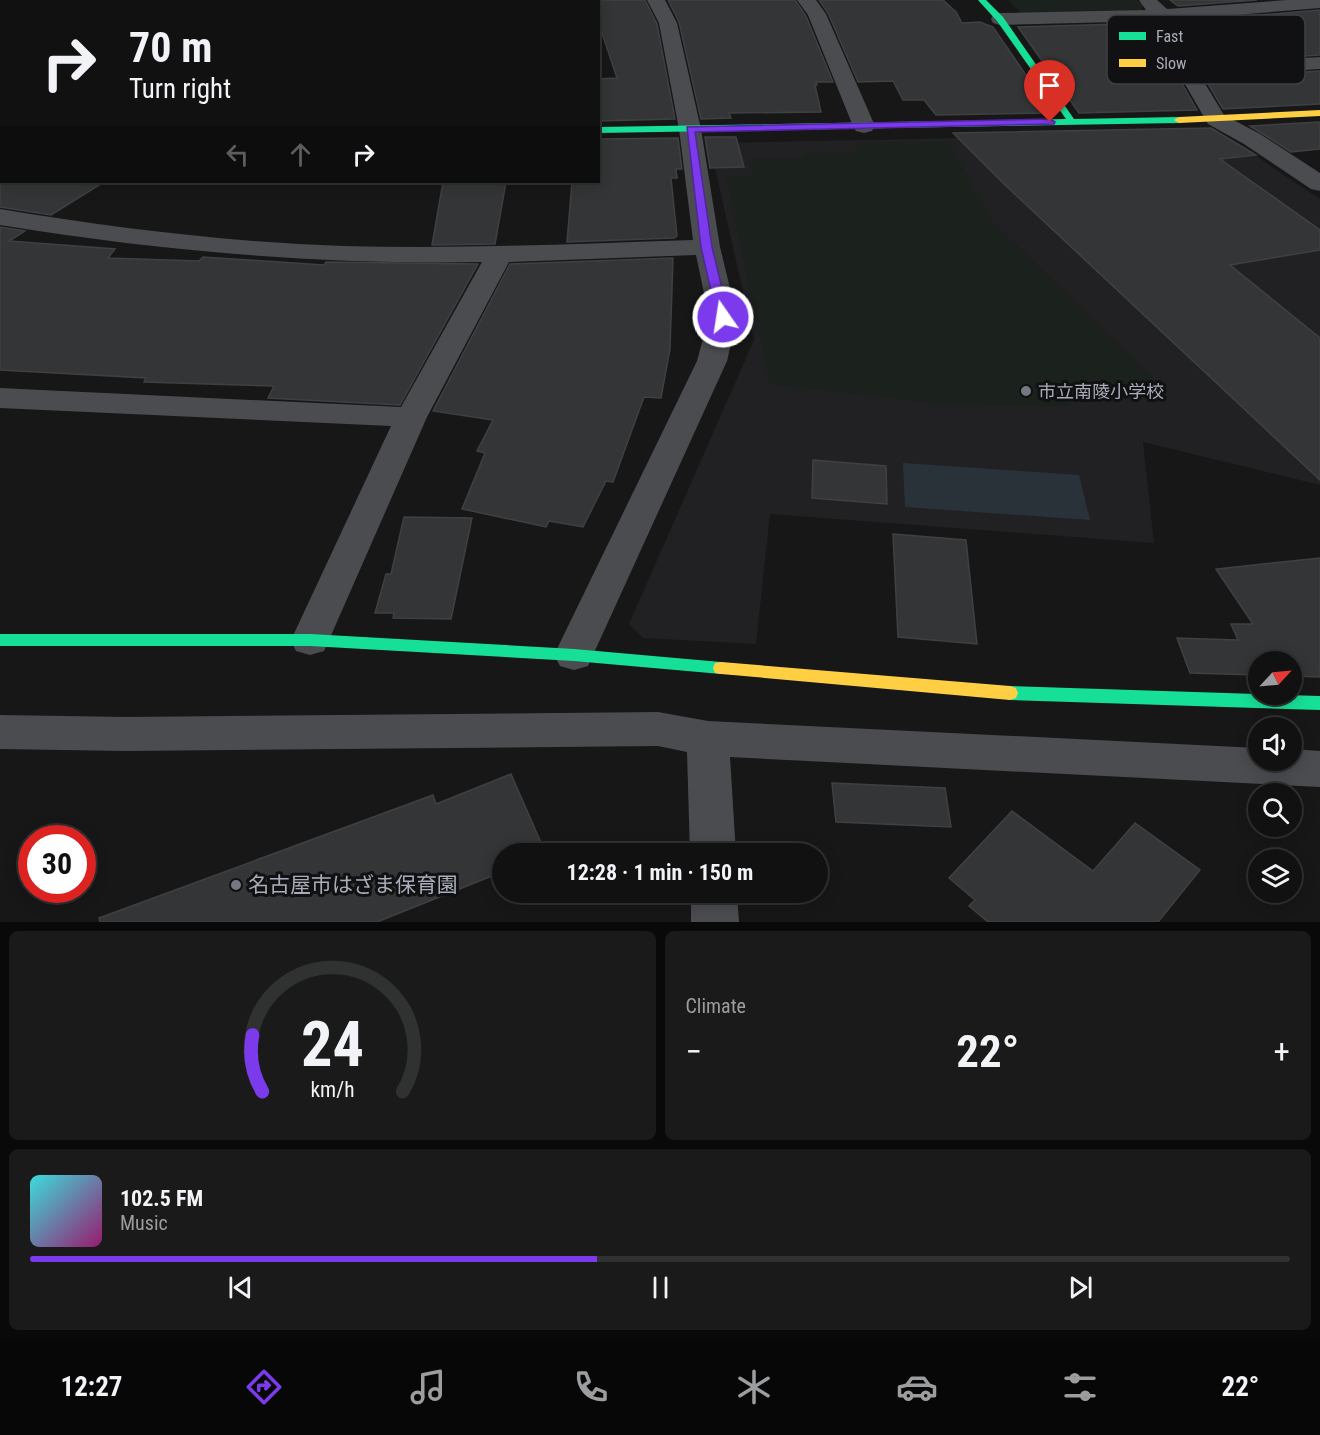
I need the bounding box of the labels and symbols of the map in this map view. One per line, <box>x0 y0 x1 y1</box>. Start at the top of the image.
legend <box>1107 15 1305 84</box>
text: Fast <box>1156 27 1183 46</box>
text: Slow <box>1156 54 1186 73</box>
pin <box>1024 60 1075 122</box>
position arrow <box>691 285 755 349</box>
place label: 市立南陵小学校 <box>1038 381 1164 402</box>
marker: 市立南陵小学校 <box>1019 384 1033 398</box>
north arrow <box>1248 651 1302 705</box>
speed limit sign: 30 <box>18 825 96 903</box>
place label: 名古屋市はざま保育園 <box>248 873 458 897</box>
marker: 名古屋市はざま保育園 <box>229 878 243 892</box>

